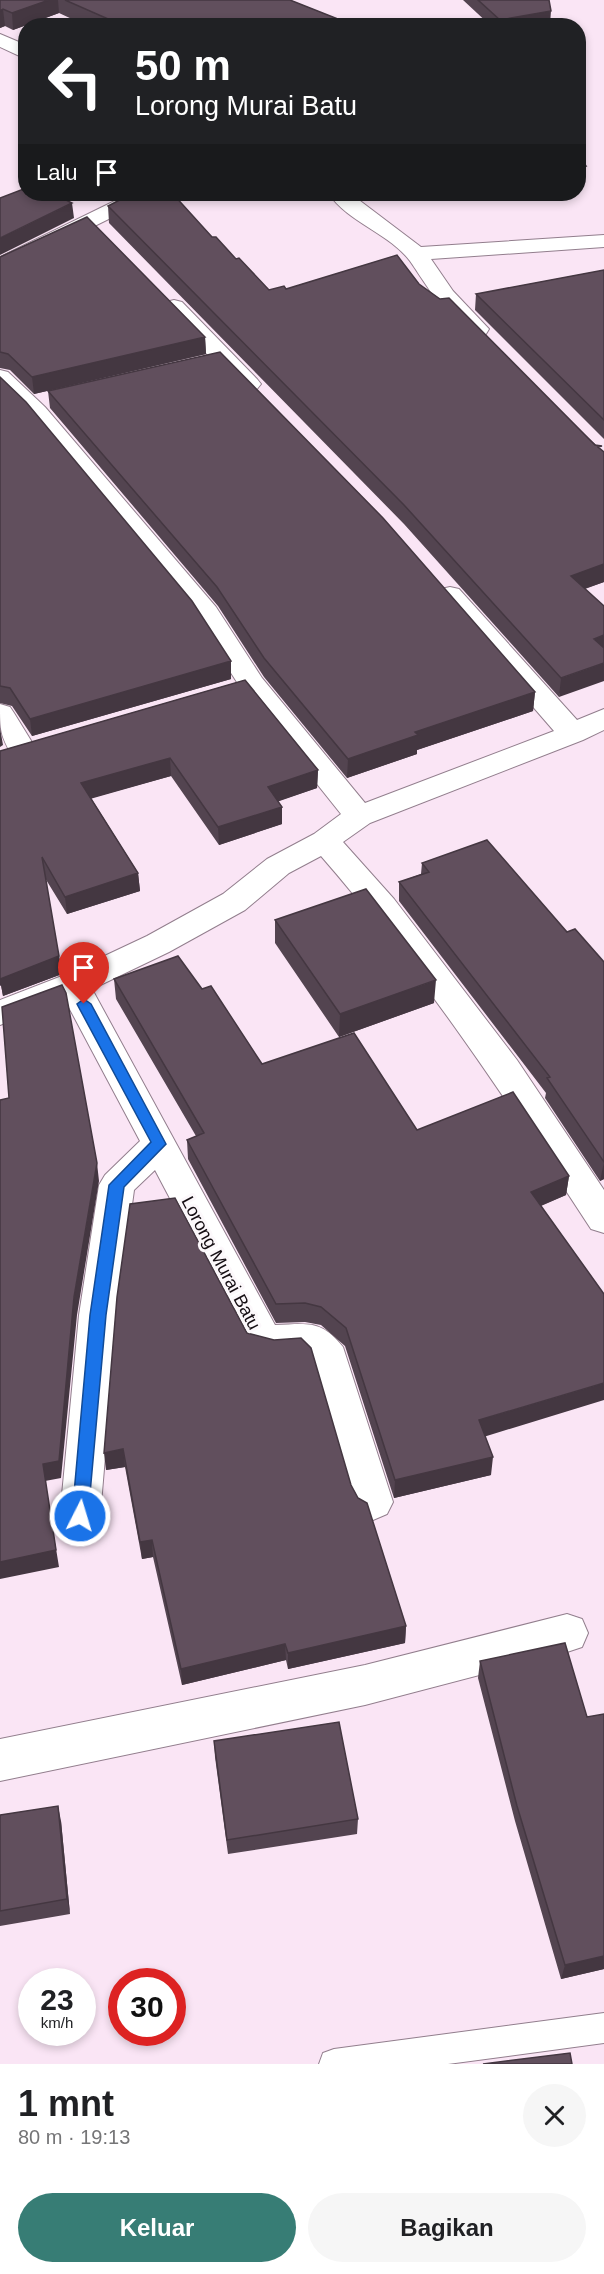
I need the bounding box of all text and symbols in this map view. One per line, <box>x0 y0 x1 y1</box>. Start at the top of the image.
icon: left <box>36 42 114 120</box>
text: 50 m <box>135 42 231 89</box>
text: Lorong Murai Batu <box>135 91 357 121</box>
icon: arrive <box>90 156 123 189</box>
text: Lalu <box>36 160 78 185</box>
pin <box>58 942 109 1004</box>
icon: arrive <box>67 951 100 984</box>
street label: Lorong Murai Batu <box>177 1193 265 1333</box>
position arrow <box>48 1484 112 1548</box>
speed limit sign: 30 <box>108 1968 186 2046</box>
text: 23 <box>40 1983 74 2016</box>
text: km/h <box>41 2014 73 2031</box>
text: 1 mnt <box>18 2083 114 2124</box>
button: close <box>523 2084 586 2147</box>
text: 80 m · 19:13 <box>18 2126 130 2148</box>
button: Keluar <box>18 2193 296 2262</box>
button: Bagikan <box>308 2193 586 2262</box>

